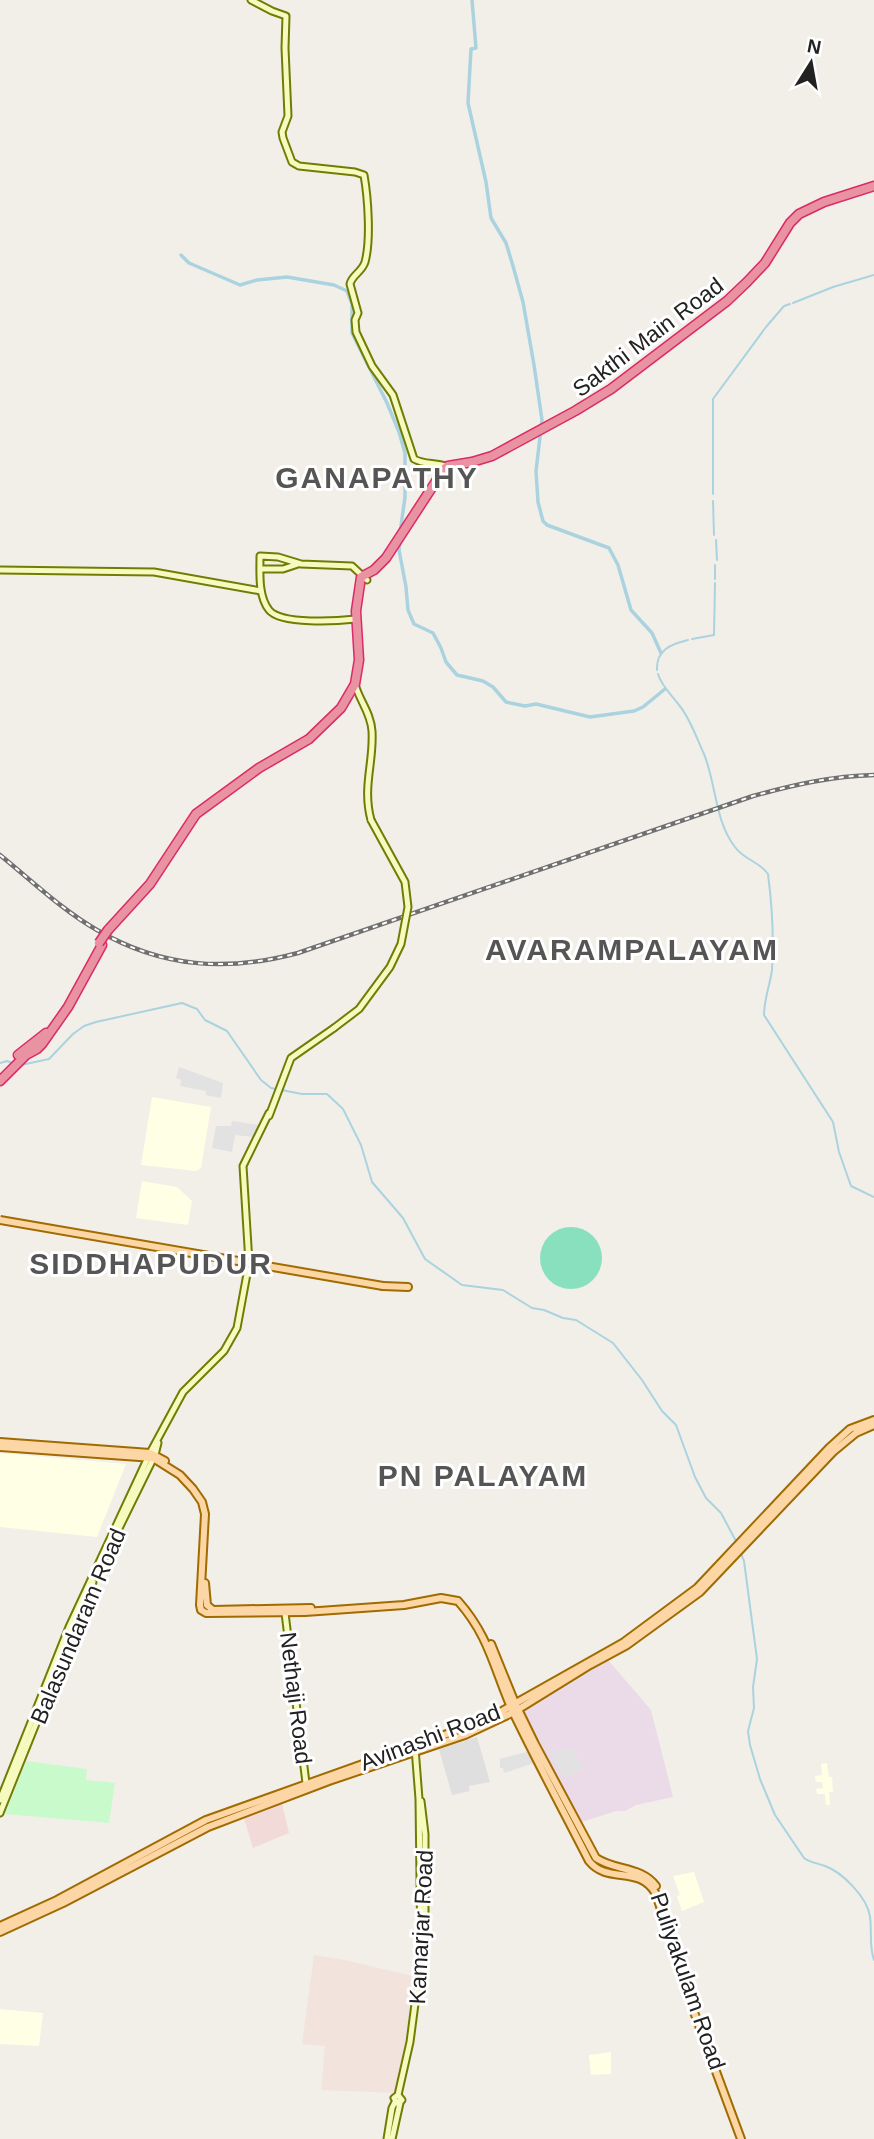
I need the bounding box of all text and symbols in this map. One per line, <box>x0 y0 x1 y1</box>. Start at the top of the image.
north arrow <box>776 28 846 98</box>
text: N <box>805 35 823 58</box>
street label: Sakthi Main Road <box>568 272 728 402</box>
district label: GANAPATHY <box>275 461 479 494</box>
district label: AVARAMPALAYAM <box>485 933 779 966</box>
district label: SIDDHAPUDUR <box>29 1247 273 1280</box>
district label: PN PALAYAM <box>378 1459 588 1492</box>
street label: Balasundaram Road <box>25 1524 131 1728</box>
street label: Nethaji Road <box>275 1630 317 1766</box>
street label: Avinashi Road <box>356 1698 504 1776</box>
street label: Kamarjar Road <box>404 1849 438 2005</box>
street label: Puliyakulam Road <box>646 1889 730 2073</box>

